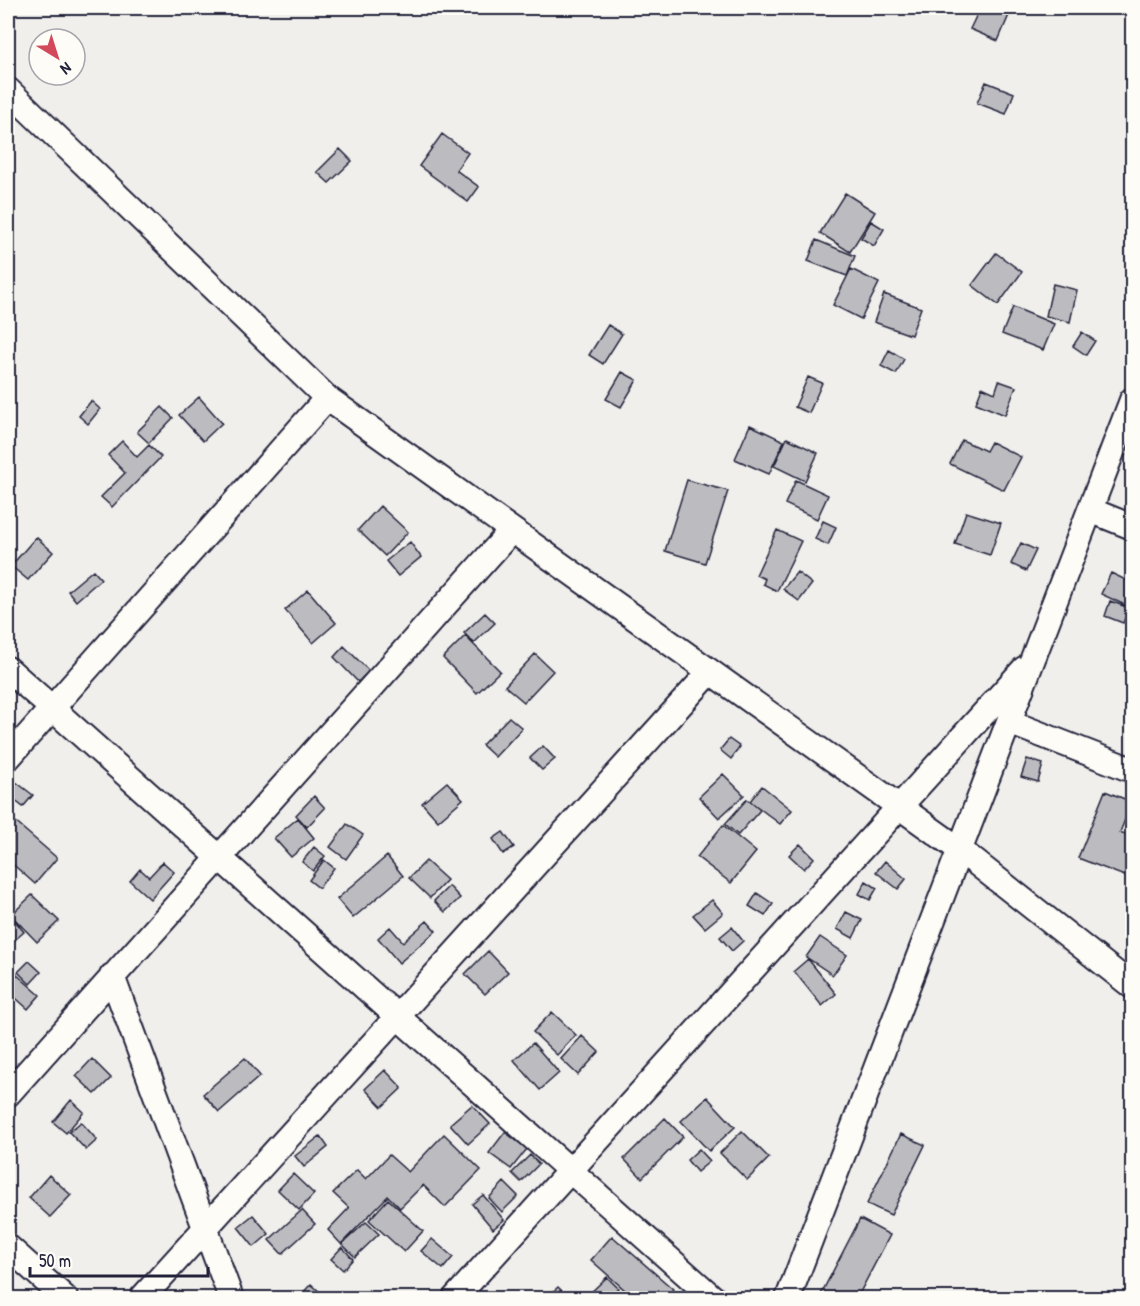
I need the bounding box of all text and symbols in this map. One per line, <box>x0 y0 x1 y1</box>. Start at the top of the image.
north arrow <box>27 27 87 87</box>
text: N <box>56 58 76 80</box>
scale bar <box>30 1240 208 1278</box>
text: 50 m <box>39 1248 71 1273</box>

